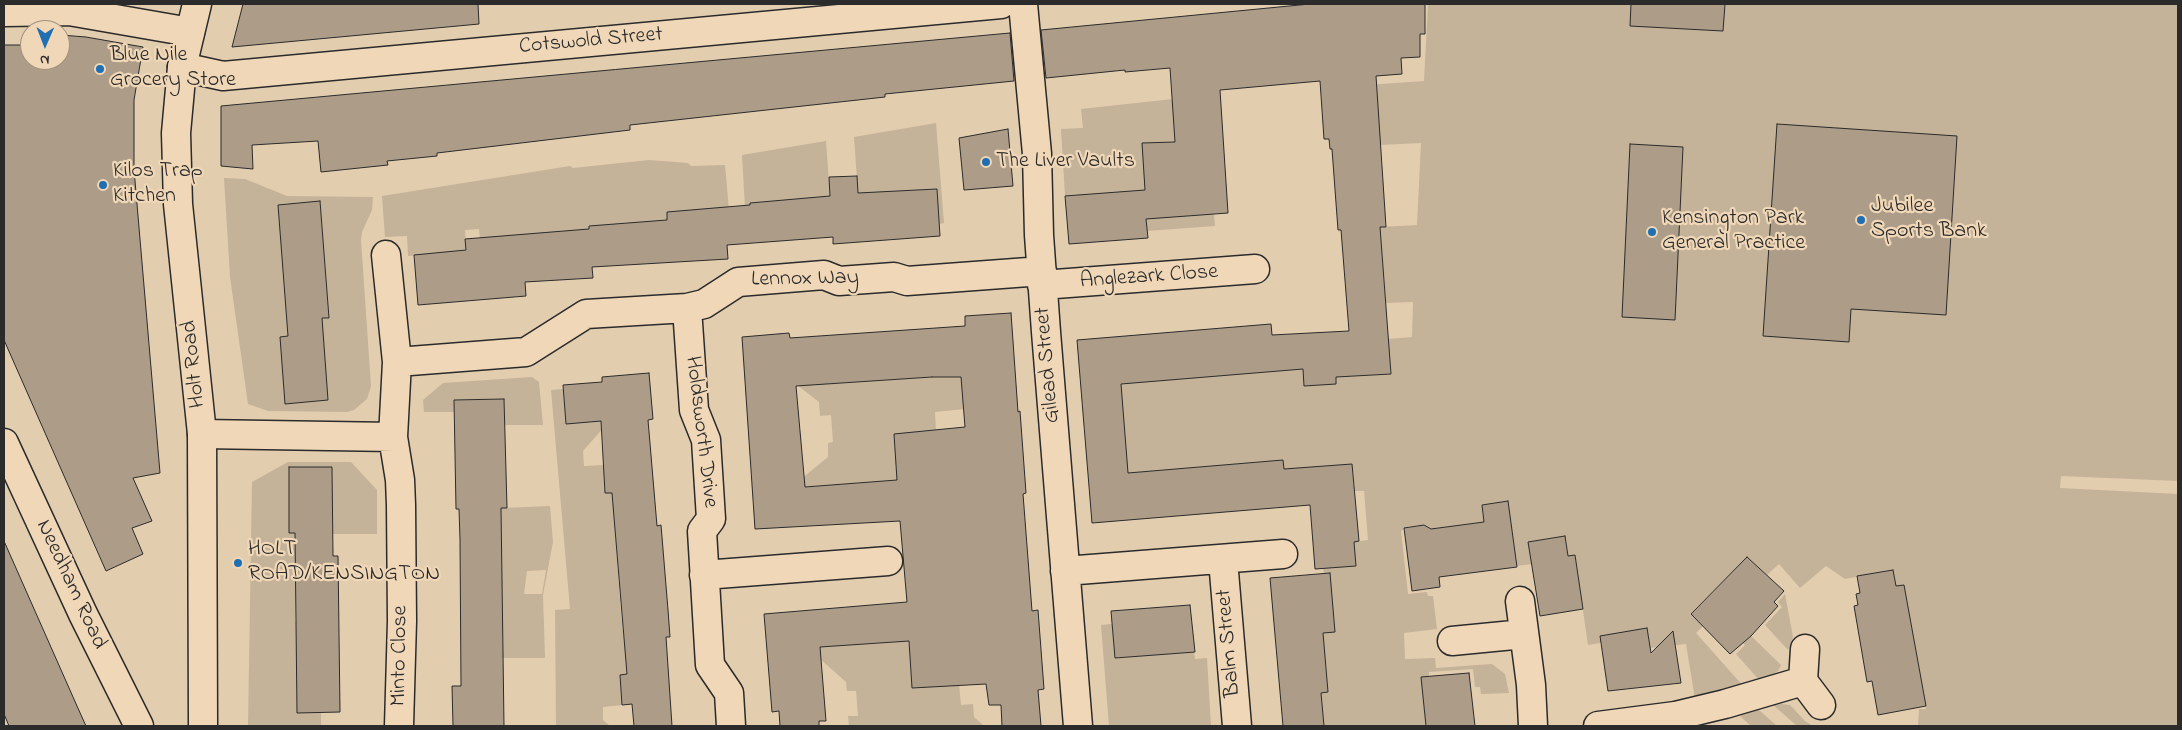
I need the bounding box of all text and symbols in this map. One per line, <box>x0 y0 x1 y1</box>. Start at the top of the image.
north arrow <box>20 20 70 70</box>
street label: Cotswold Street <box>518 23 664 61</box>
place label: Blue Nile Grocery Store <box>110 43 236 94</box>
text: N <box>40 49 50 70</box>
marker: Blue Nile Grocery Store <box>94 63 106 75</box>
place label: The Liver Vaults <box>996 149 1135 175</box>
marker: The Liver Vaults <box>980 156 992 168</box>
place label: Kilos Trap Kitchen <box>113 159 203 210</box>
marker: Kilos Trap Kitchen <box>97 179 109 191</box>
place label: Jubilee Sports Bank <box>1871 194 1987 245</box>
place label: Kensington Park General Practice <box>1662 206 1805 258</box>
marker: Jubilee Sports Bank <box>1855 214 1867 226</box>
marker: Kensington Park General Practice <box>1646 226 1658 238</box>
street label: Anglezark Close <box>1079 260 1219 296</box>
street label: Lennox Way <box>751 266 859 294</box>
street label: Gilead Street <box>1031 306 1067 424</box>
street label: Holt Road <box>177 319 213 409</box>
street label: Holdsworth Drive <box>678 355 722 509</box>
street label: Needham Road <box>29 516 111 654</box>
place label: HOLT ROAD/KENSINGTON <box>248 537 440 588</box>
marker: HOLT ROAD/KENSINGTON <box>232 557 244 569</box>
street label: Balm Street <box>1212 588 1248 698</box>
street label: Minto Close <box>387 605 415 707</box>

